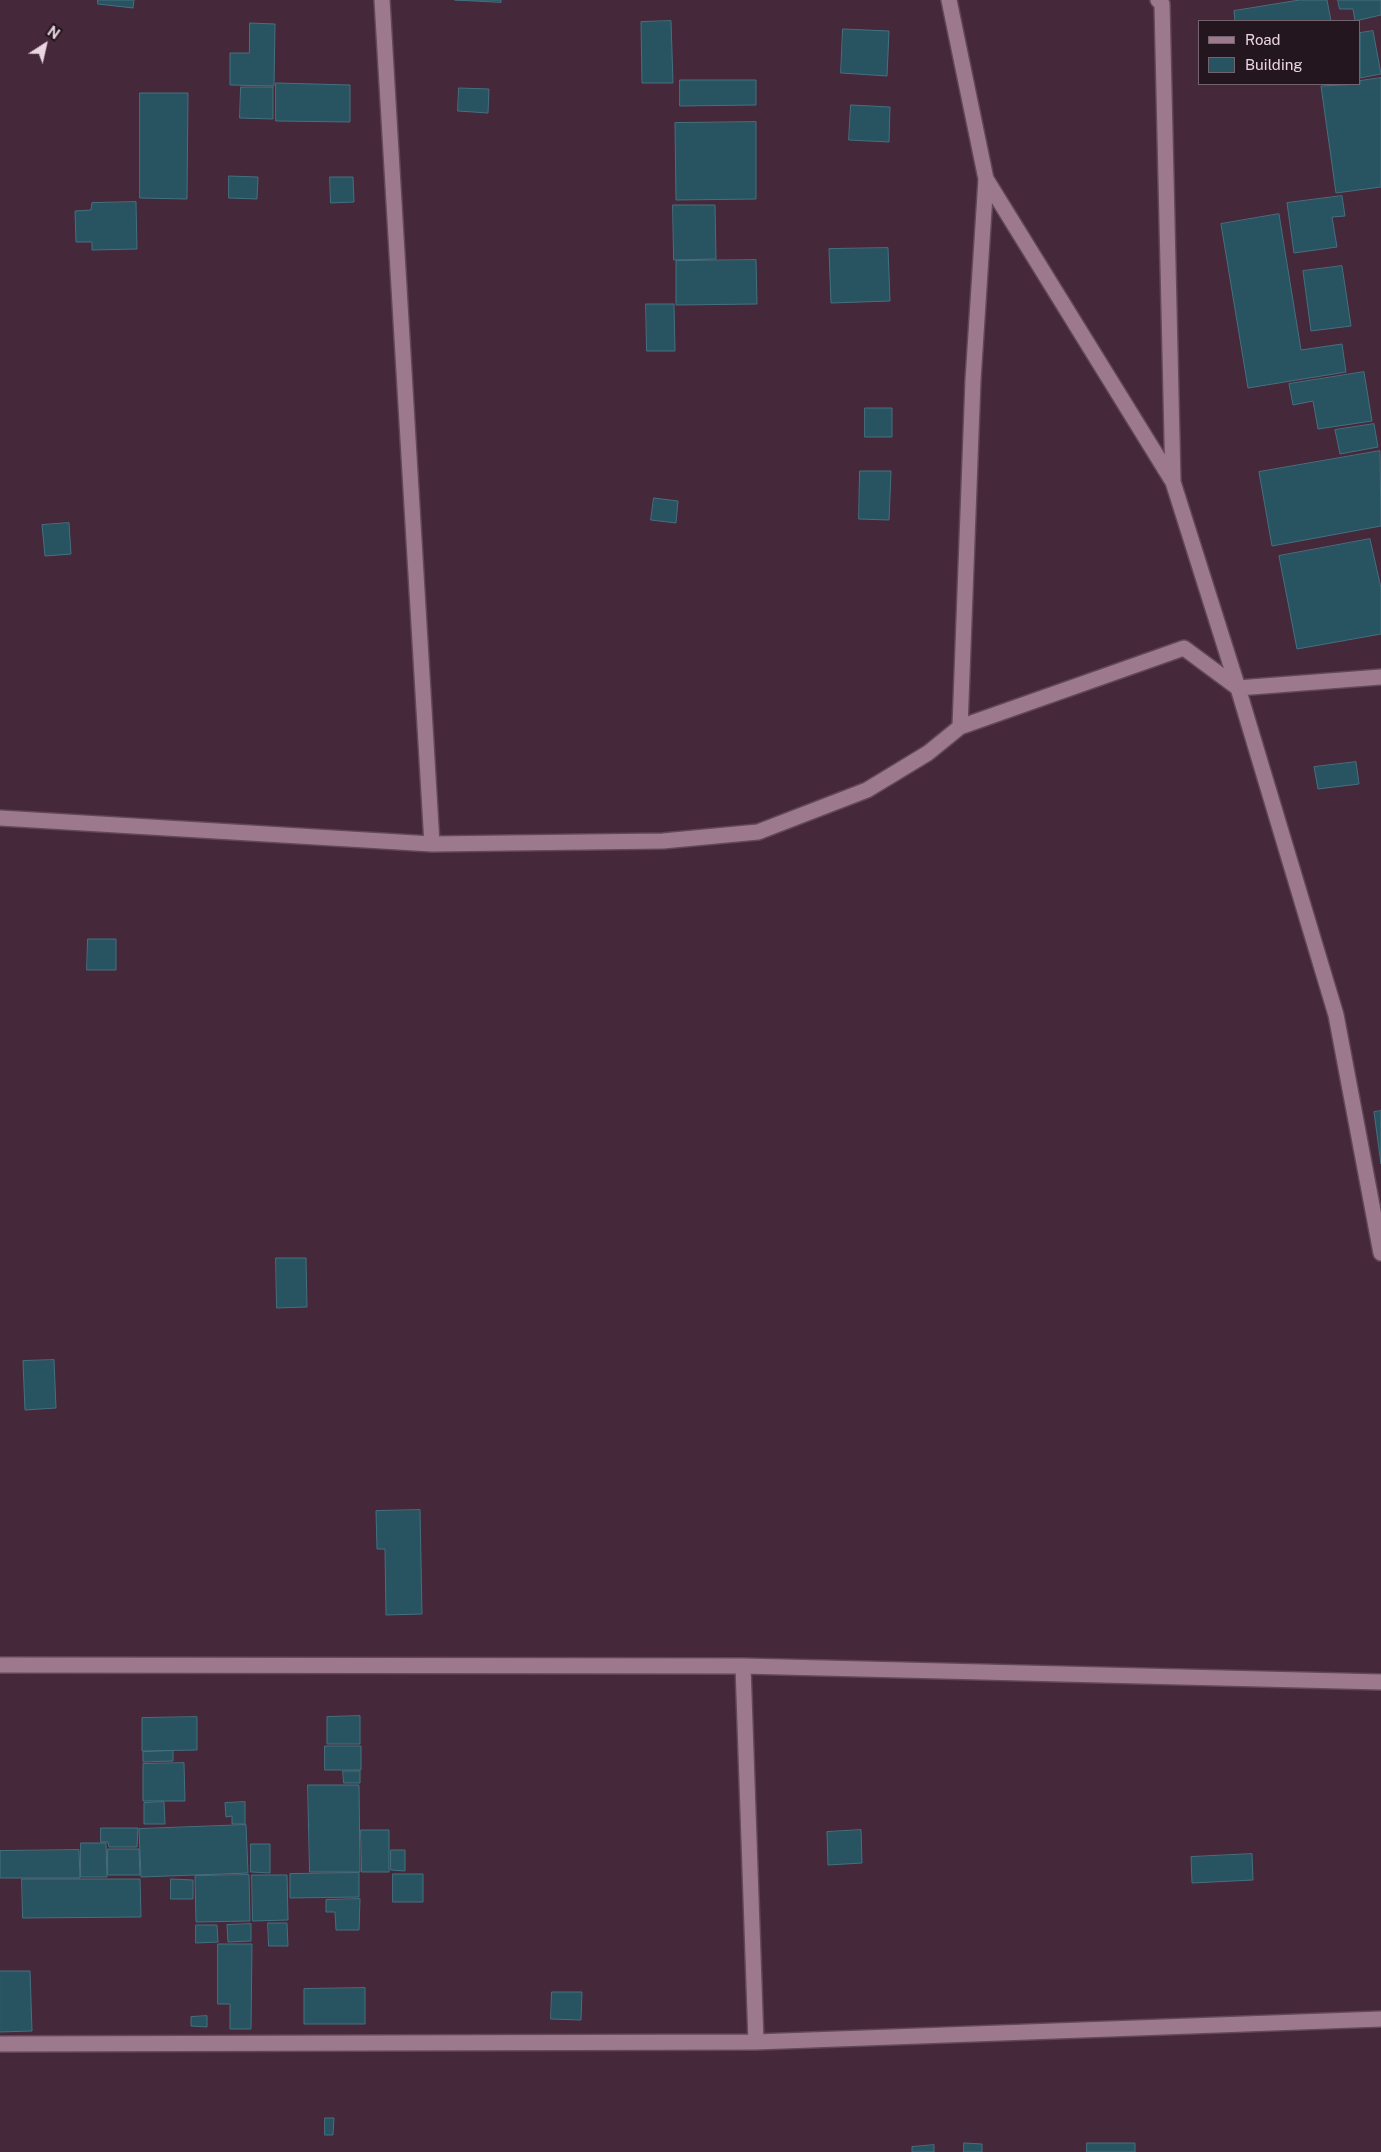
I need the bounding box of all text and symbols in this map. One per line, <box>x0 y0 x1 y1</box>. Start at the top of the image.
north arrow <box>20 20 70 70</box>
legend <box>1198 20 1361 85</box>
text: N <box>45 23 63 42</box>
text: Road <box>1245 31 1281 48</box>
text: Building <box>1245 56 1303 73</box>

